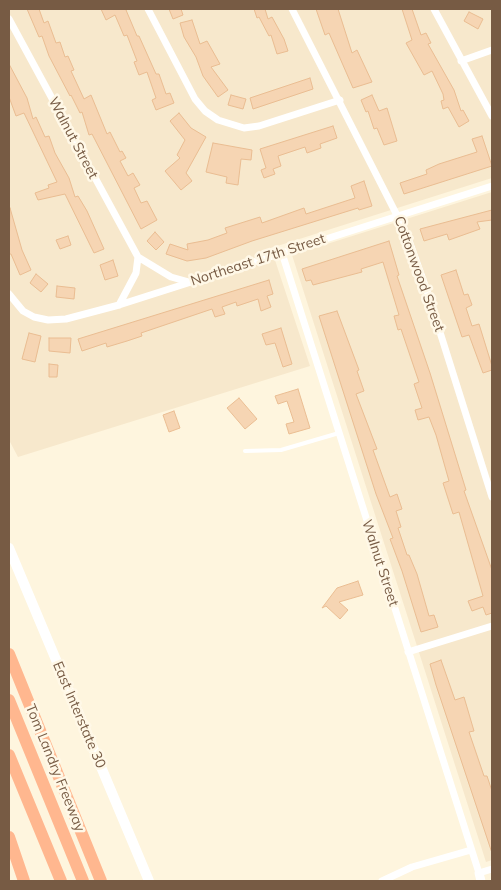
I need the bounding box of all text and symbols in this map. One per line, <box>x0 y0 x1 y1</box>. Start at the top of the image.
street label: Walnut Street <box>44 94 102 182</box>
street label: Cottonwood Street <box>390 214 448 334</box>
street label: Northeast 17th Street <box>188 230 328 290</box>
street label: Walnut Street <box>358 518 402 608</box>
street label: East Interstate 30 <box>49 659 109 771</box>
street label: Tom Landry Freeway <box>22 702 88 834</box>

